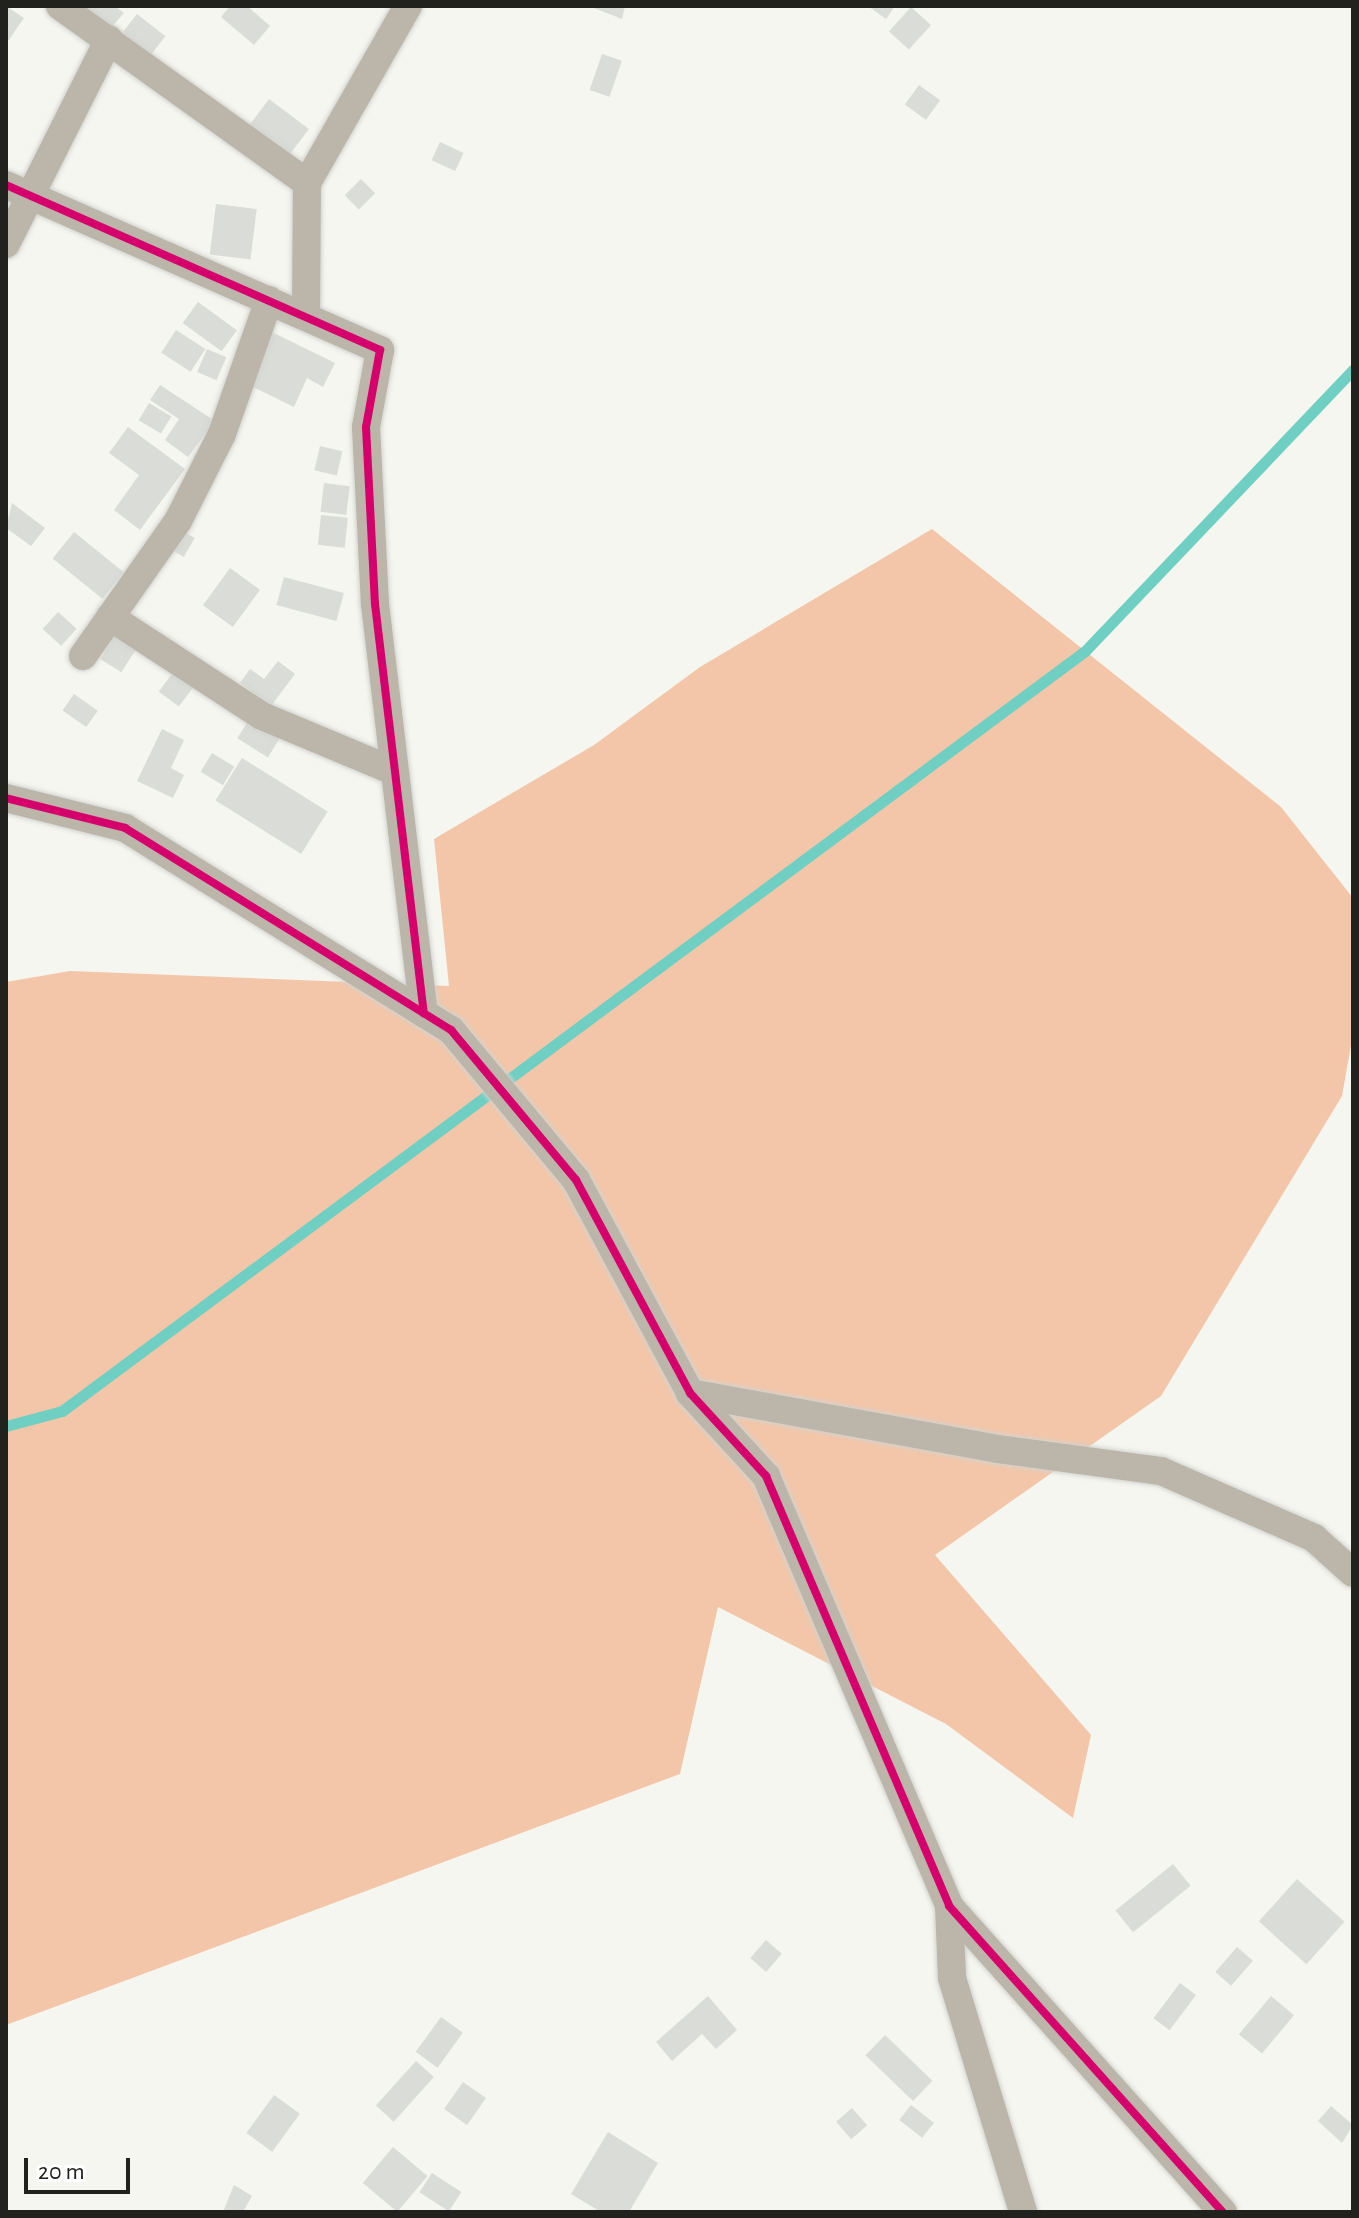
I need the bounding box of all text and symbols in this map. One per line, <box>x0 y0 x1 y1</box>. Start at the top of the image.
scale bar <box>28 2142 134 2192</box>
text: 20 m <box>38 2160 85 2184</box>

